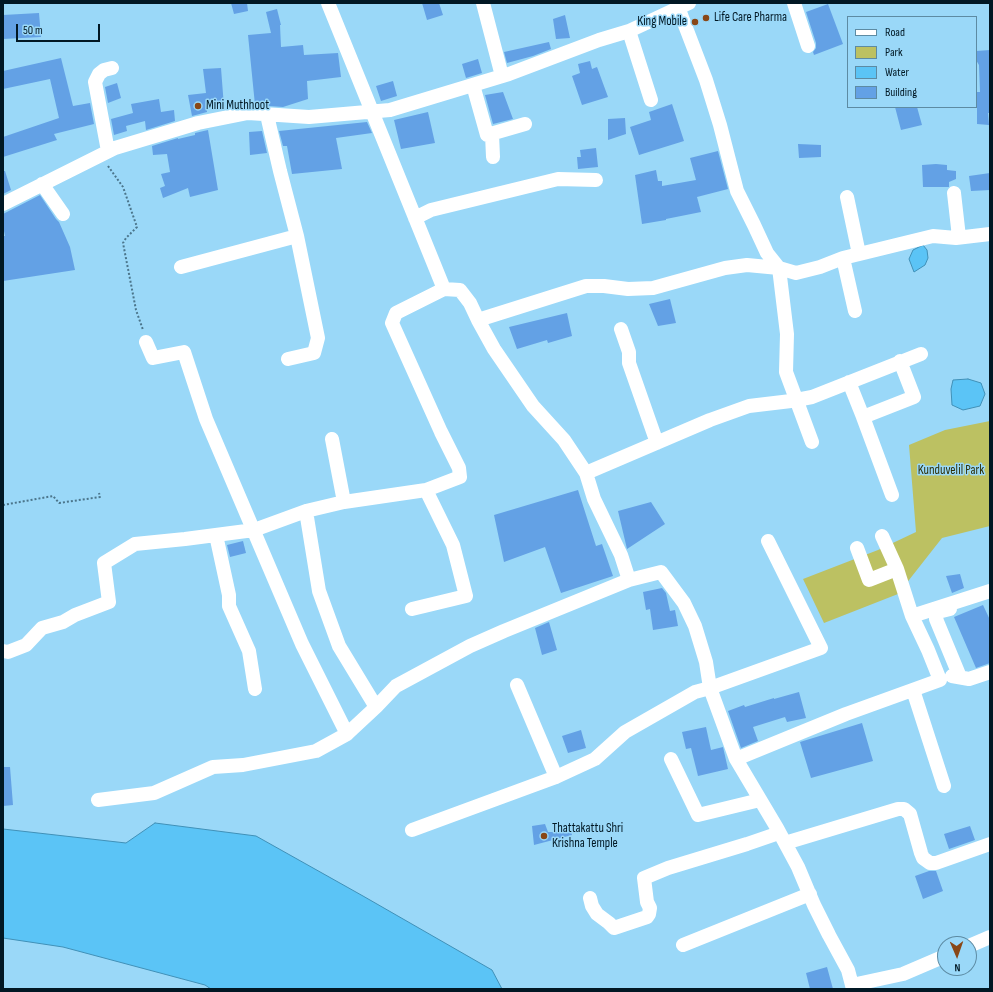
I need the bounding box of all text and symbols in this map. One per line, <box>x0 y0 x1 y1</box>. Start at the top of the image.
place label: Life Care Pharma <box>714 10 787 26</box>
marker: Life Care Pharma <box>701 13 711 23</box>
place label: King Mobile <box>637 14 687 30</box>
scale bar <box>18 16 102 42</box>
legend <box>847 16 977 108</box>
marker: King Mobile <box>690 17 700 27</box>
text: 50 m <box>23 23 43 38</box>
text: Road <box>885 25 905 40</box>
text: Park <box>885 45 903 60</box>
text: Water <box>885 65 909 80</box>
text: Building <box>885 85 917 100</box>
place label: Mini Muthhoot <box>206 98 269 114</box>
marker: Mini Muthhoot <box>193 101 203 111</box>
park label: Kunduvelil Park <box>918 463 984 479</box>
place label: Thattakattu Shri Krishna Temple <box>552 821 623 852</box>
marker: Thattakattu Shri Krishna Temple <box>539 831 549 841</box>
north arrow <box>937 936 977 976</box>
text: N <box>954 961 961 974</box>

